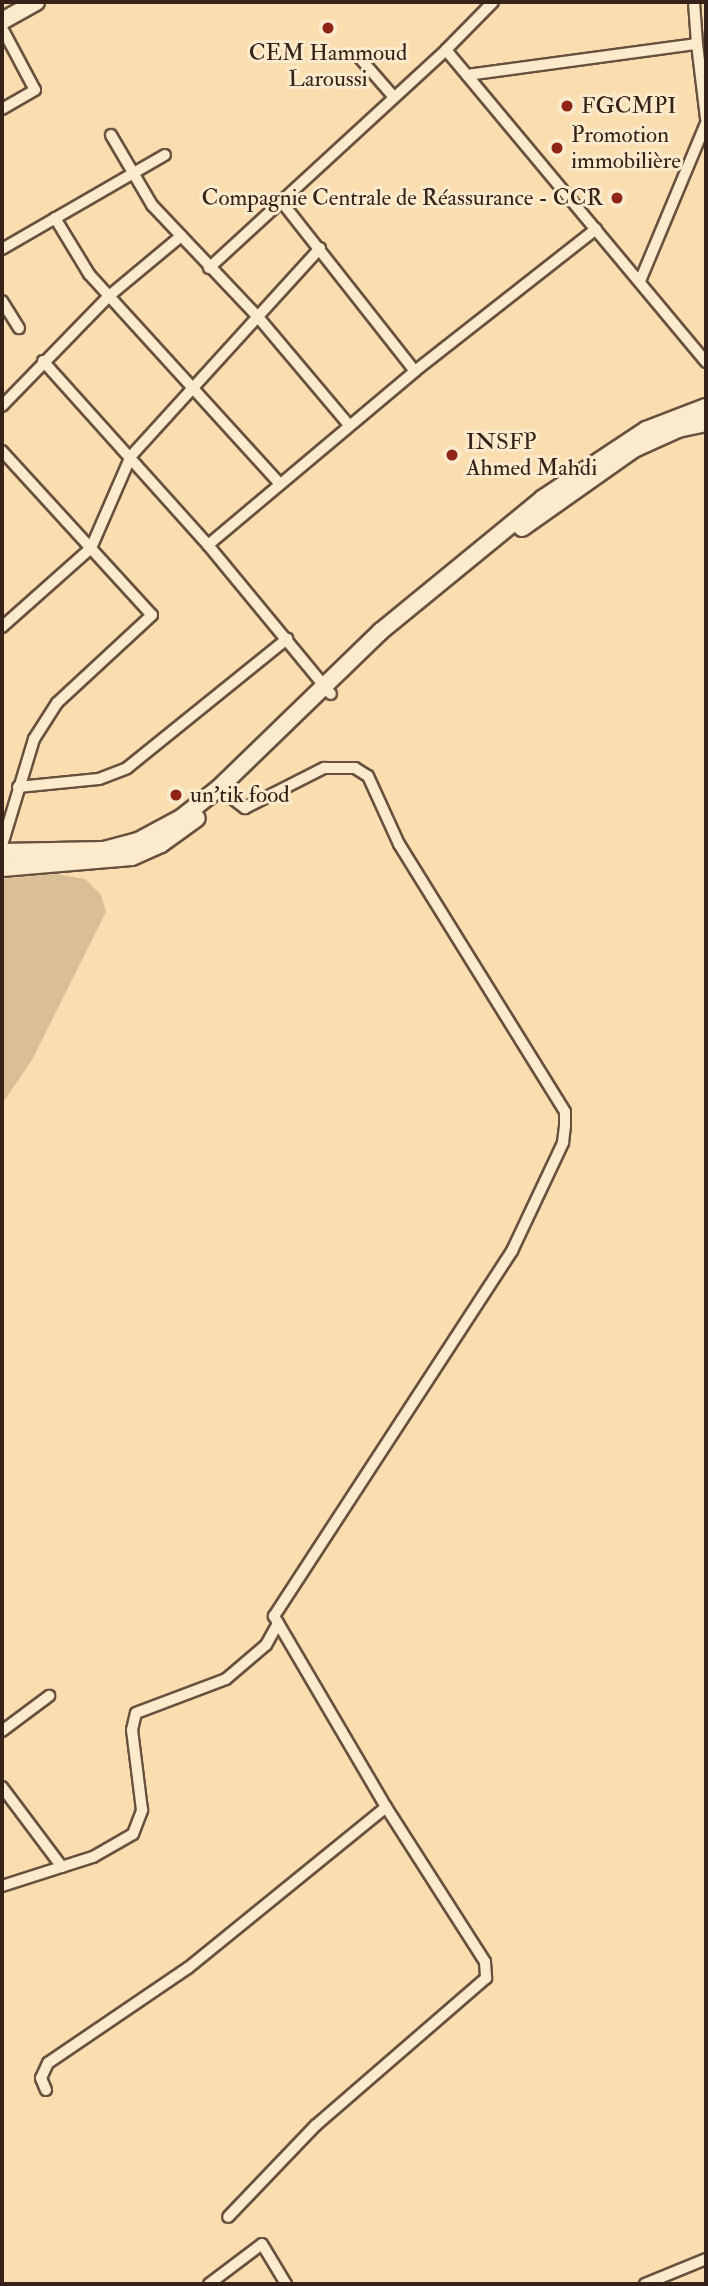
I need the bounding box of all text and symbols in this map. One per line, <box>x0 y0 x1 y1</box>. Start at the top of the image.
marker: CEM Hammoud Laroussi <box>320 20 336 36</box>
place label: CEM Hammoud Laroussi <box>249 39 407 93</box>
place label: FGCMPI <box>581 92 677 120</box>
marker: FGCMPI <box>559 98 575 114</box>
place label: Promotion immobilière <box>571 121 681 175</box>
marker: Promotion immobilière <box>549 140 565 156</box>
place label: Compagnie Centrale de Réassurance - CCR <box>202 184 603 212</box>
marker: Compagnie Centrale de Réassurance - CCR <box>609 190 625 206</box>
place label: INSFP Ahmed Mahdi <box>466 428 597 482</box>
marker: INSFP Ahmed Mahdi <box>444 447 460 463</box>
place label: un'tik food <box>190 781 290 809</box>
marker: un'tik food <box>168 787 184 803</box>

